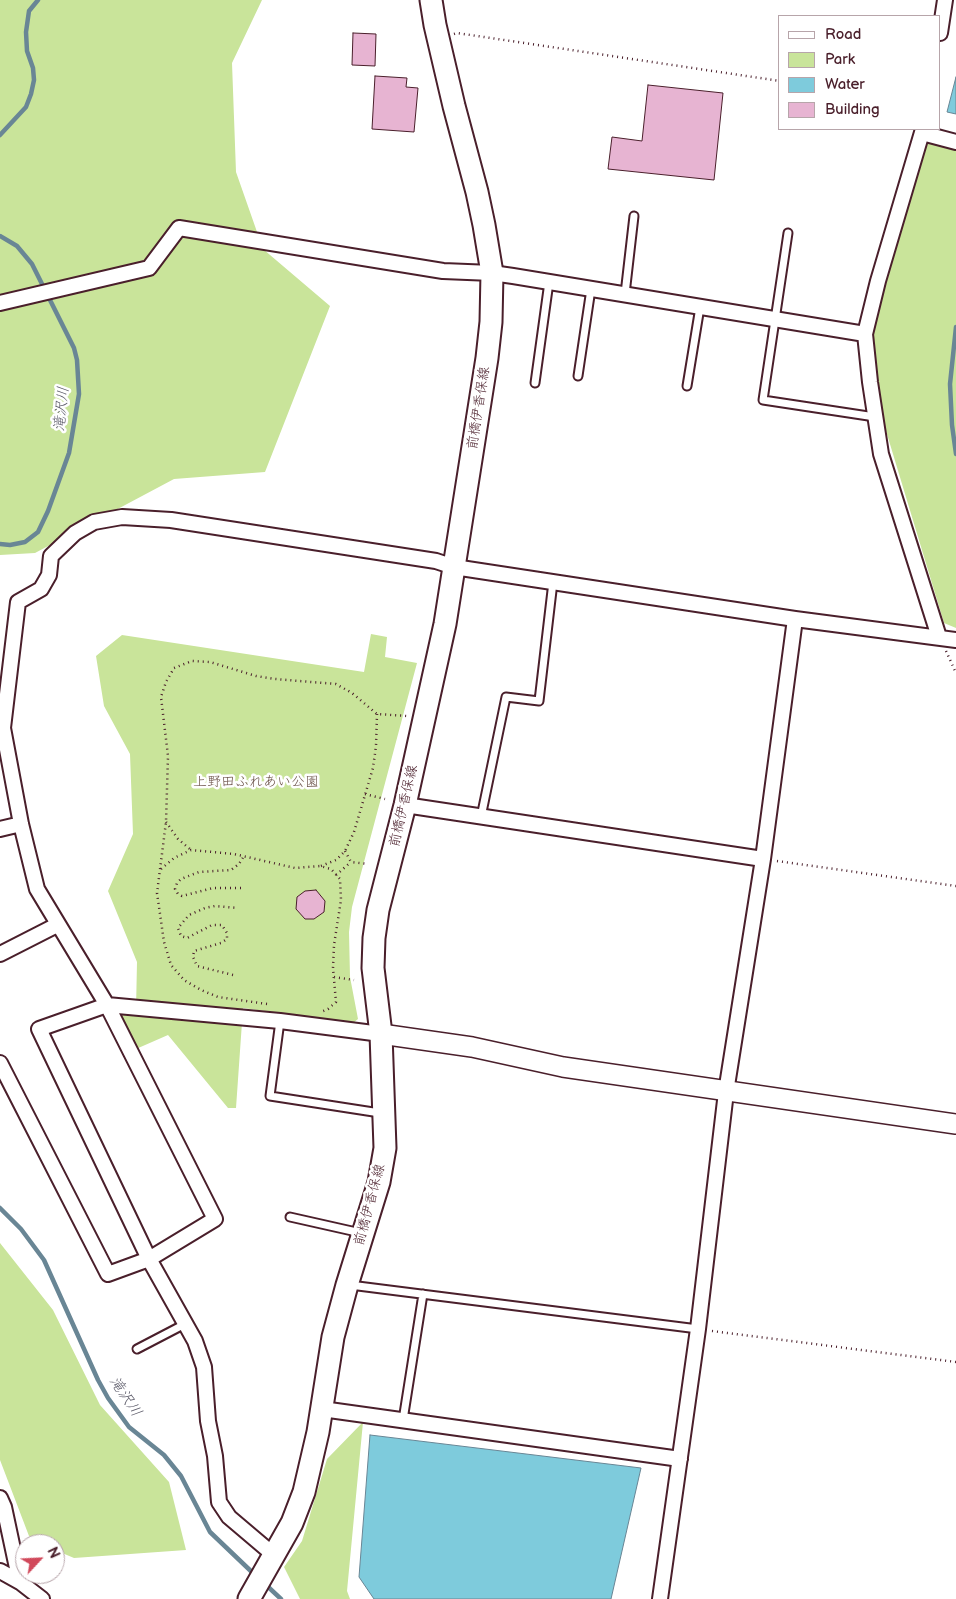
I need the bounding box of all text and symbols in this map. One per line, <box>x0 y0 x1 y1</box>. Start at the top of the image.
legend <box>778 15 941 130</box>
text: Road <box>825 25 861 44</box>
text: Park <box>825 50 855 69</box>
text: Water <box>825 75 865 94</box>
text: Building <box>825 100 880 119</box>
street label: 前橋伊香保線 <box>464 365 494 451</box>
water label: 滝沢川 <box>51 386 73 432</box>
street label: 前橋伊香保線 <box>386 763 422 849</box>
park label: 上野田ふれあい公園 <box>193 774 319 790</box>
street label: 前橋伊香保線 <box>351 1162 389 1248</box>
water label: 滝沢川 <box>105 1373 145 1421</box>
north arrow <box>15 1534 65 1584</box>
text: N <box>43 1545 63 1561</box>

